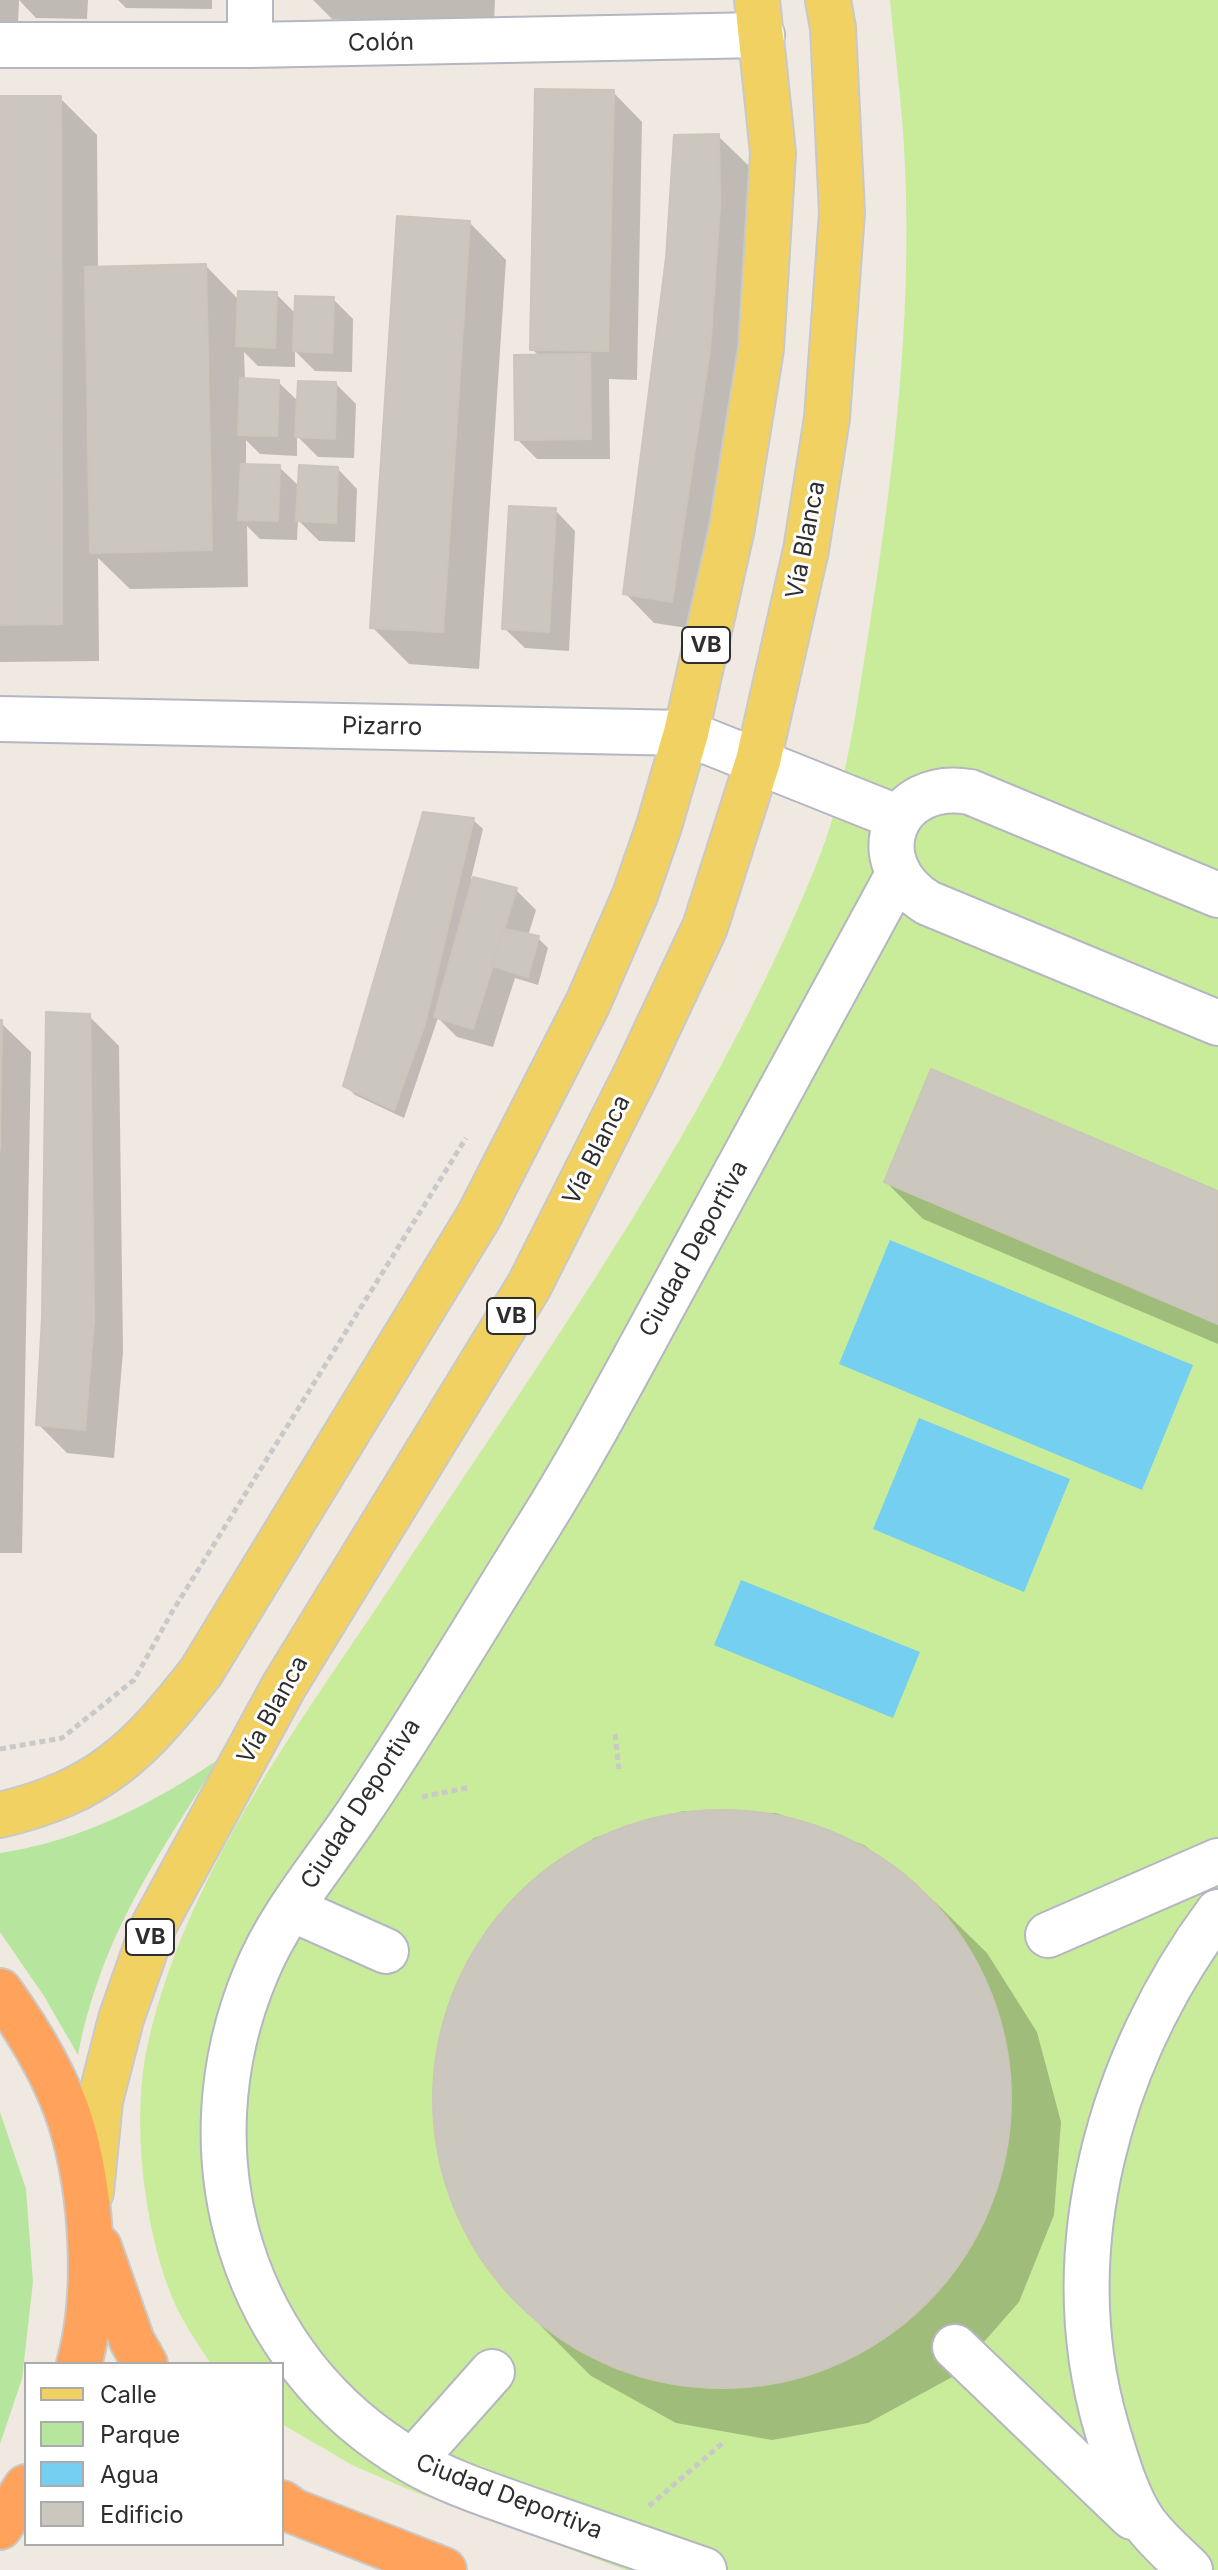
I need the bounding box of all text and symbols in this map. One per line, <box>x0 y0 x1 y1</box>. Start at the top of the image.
street label: Colón <box>348 28 414 58</box>
street label: Vía Blanca <box>780 479 832 601</box>
road number: VB <box>682 627 730 663</box>
street label: Pizarro <box>342 712 422 742</box>
street label: Vía Blanca <box>557 1090 637 1210</box>
street label: Ciudad Deportiva <box>634 1156 754 1342</box>
road number: VB <box>487 1298 535 1334</box>
street label: Vía Blanca <box>232 1651 314 1769</box>
street label: Ciudad Deportiva <box>295 1713 427 1895</box>
road number: VB <box>126 1919 174 1955</box>
legend <box>24 2362 284 2546</box>
text: Calle <box>100 2380 157 2409</box>
text: Parque <box>100 2420 180 2449</box>
street label: Ciudad Deportiva <box>412 2448 606 2546</box>
text: Agua <box>100 2460 159 2489</box>
text: Edificio <box>100 2500 184 2529</box>

